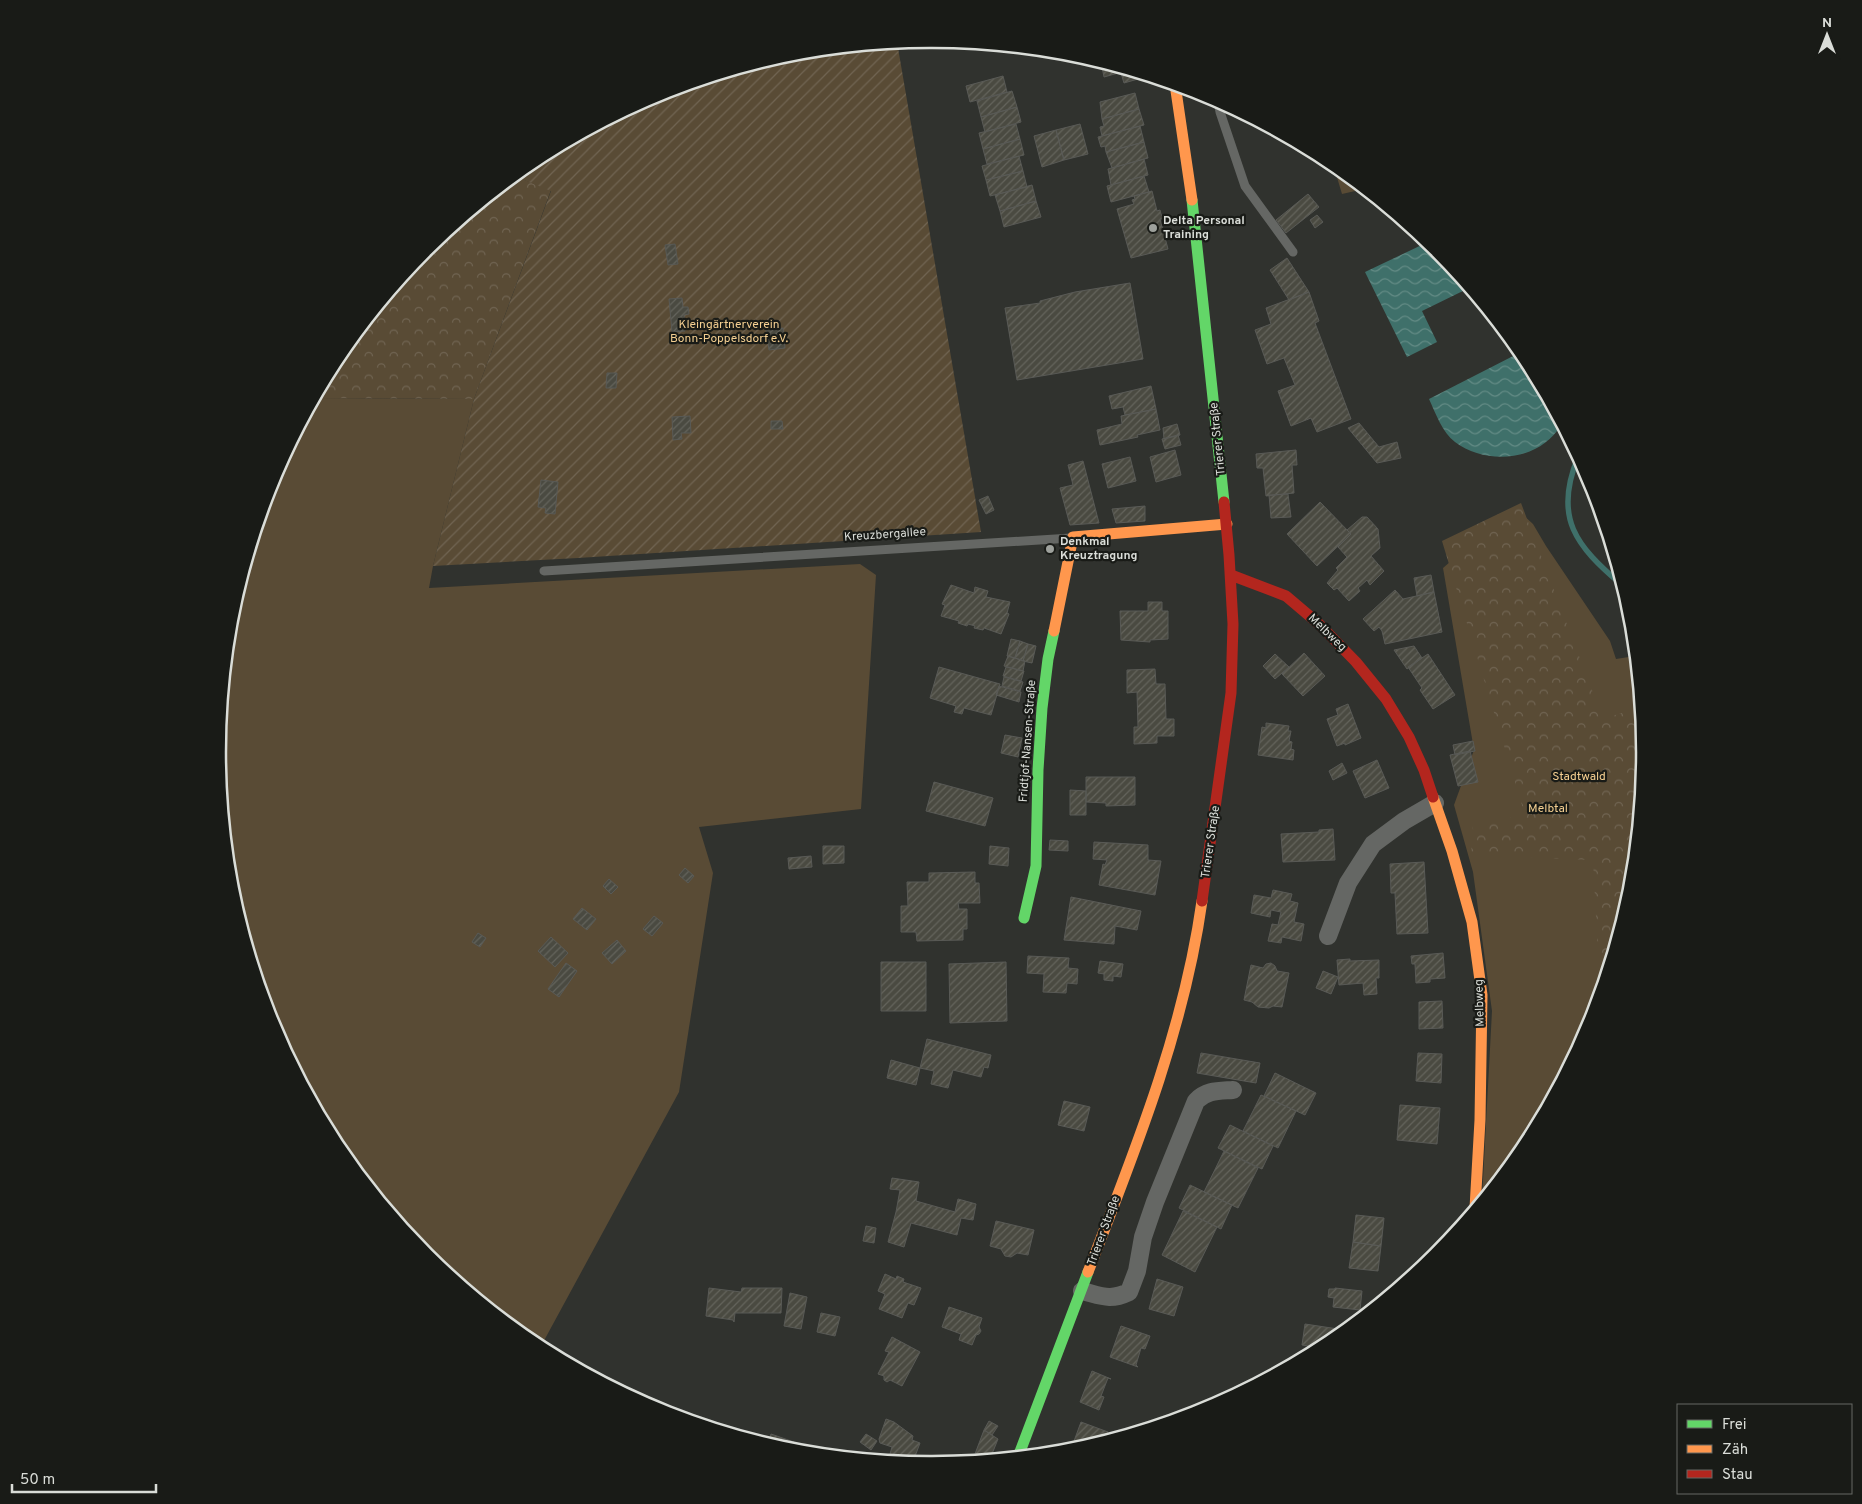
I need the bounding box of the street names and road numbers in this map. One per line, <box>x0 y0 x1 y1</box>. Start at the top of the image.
street label: Trierer Straße <box>1206 402 1230 476</box>
street label: Kreuzbergallee <box>844 524 926 546</box>
street label: Melbweg <box>1304 611 1350 655</box>
street label: Fridtjof-Nansen-Straße <box>1016 679 1040 803</box>
street label: Trierer Straße <box>1198 804 1224 880</box>
street label: Melbweg <box>1471 979 1489 1027</box>
street label: Trierer Straße <box>1084 1194 1124 1268</box>

